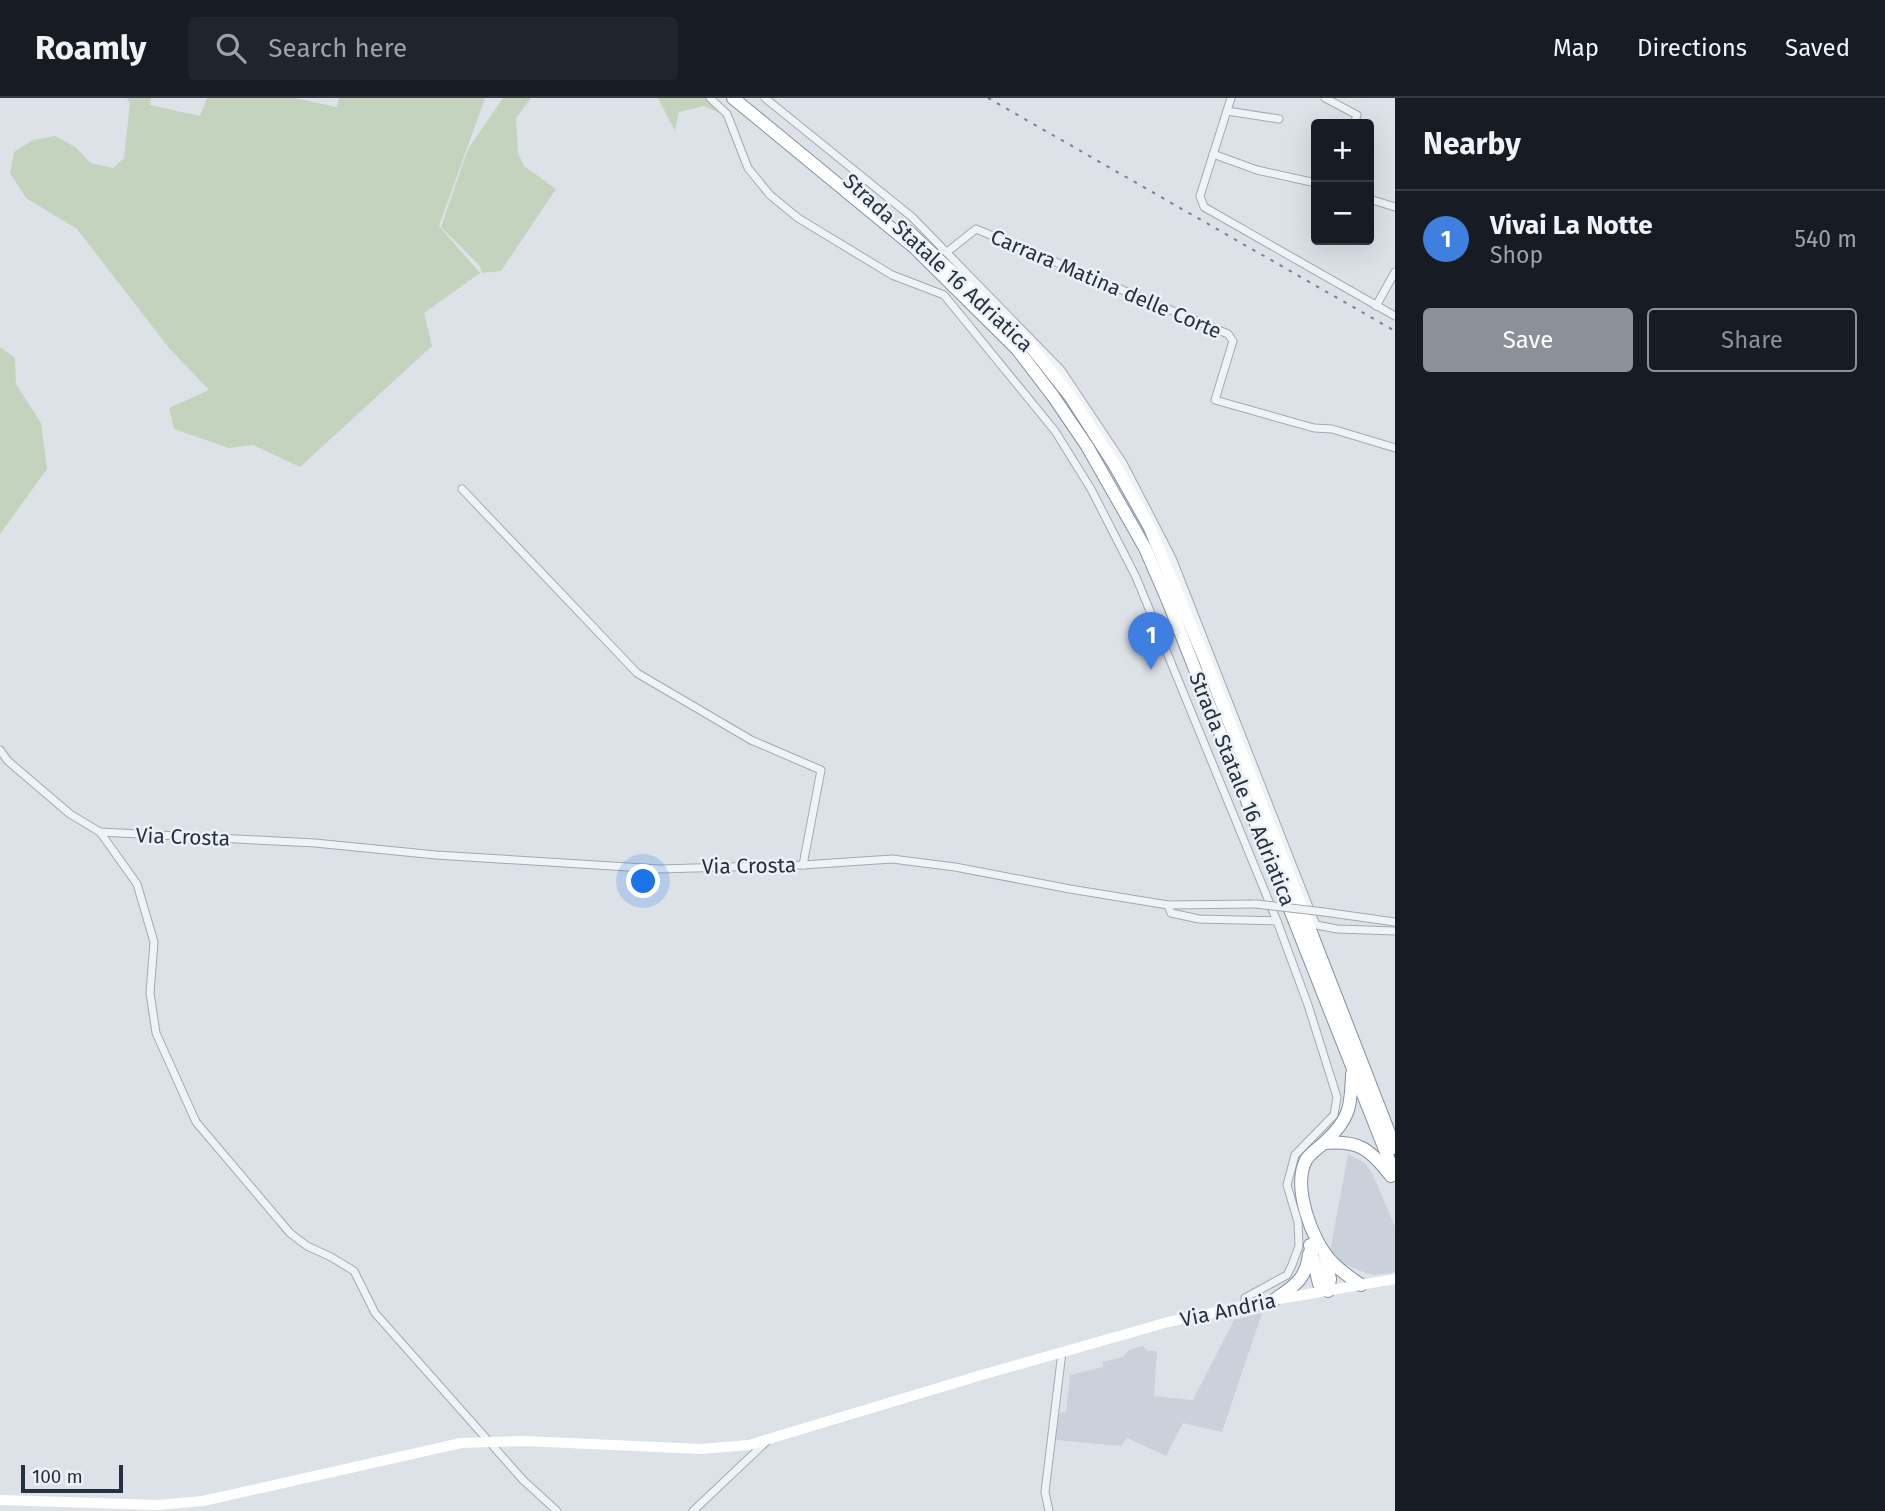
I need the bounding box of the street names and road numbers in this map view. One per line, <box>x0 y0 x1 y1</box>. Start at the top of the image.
street label: Strada Statale 16 Adriatica <box>838 168 1038 358</box>
street label: Carrara Matina delle Corte <box>987 223 1225 345</box>
street label: Strada Statale 16 Adriatica <box>1183 668 1301 910</box>
street label: Via Crosta <box>135 822 231 852</box>
street label: Via Crosta <box>702 852 796 880</box>
street label: Via Andria <box>1178 1287 1278 1333</box>

